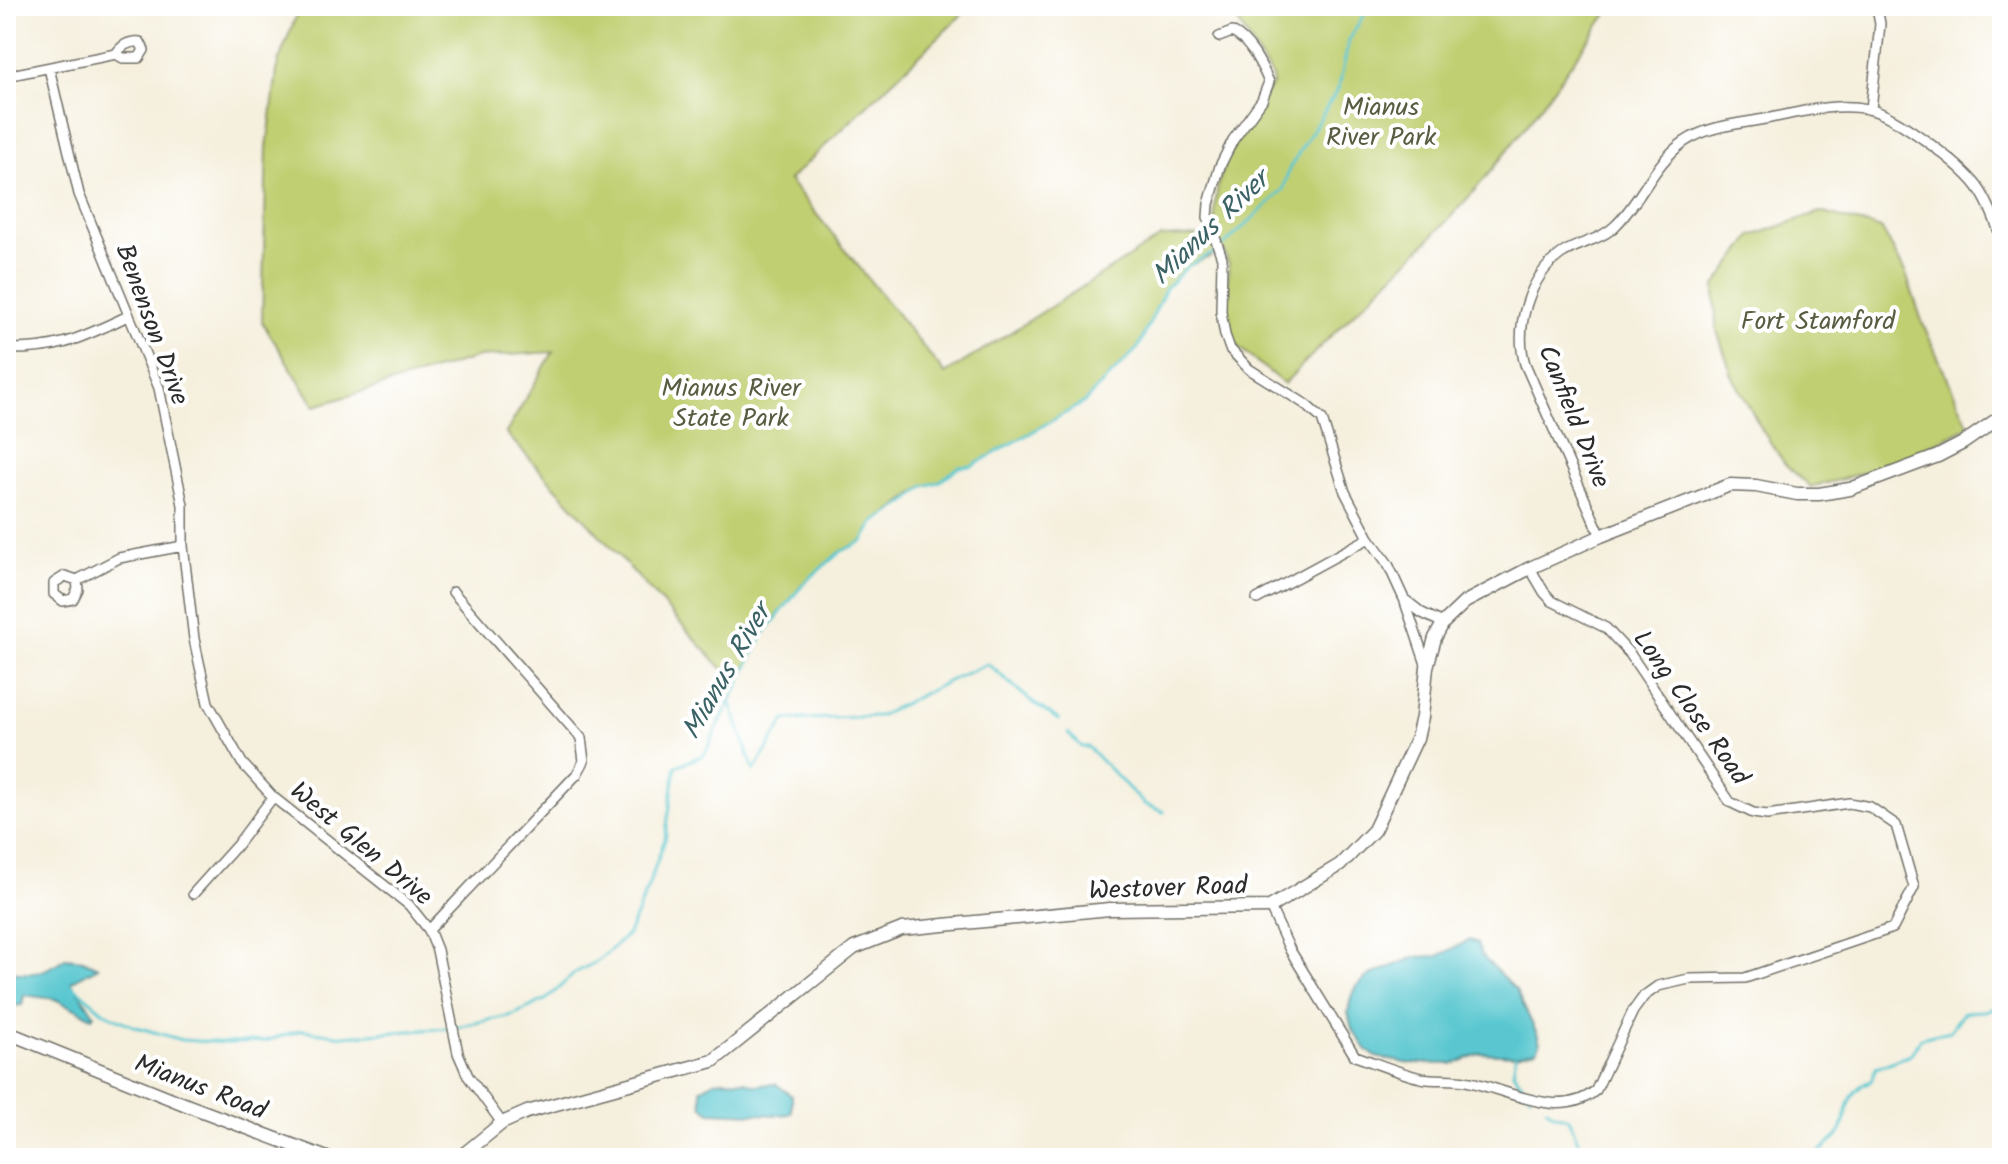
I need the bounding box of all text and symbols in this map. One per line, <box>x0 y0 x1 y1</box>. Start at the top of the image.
park label: Mianus River Park <box>1326 87 1437 159</box>
water label: Mianus River <box>1141 156 1284 297</box>
street label: Benenson Drive <box>102 238 200 412</box>
park label: Fort Stamford <box>1741 301 1896 343</box>
street label: Canfield Drive <box>1525 339 1621 495</box>
park label: Mianus River State Park <box>661 368 802 440</box>
water label: Mianus River <box>670 591 787 749</box>
street label: Long Close Road <box>1621 622 1760 795</box>
street label: West Glen Drive <box>280 772 442 917</box>
street label: Westover Road <box>1088 865 1249 913</box>
street label: Mianus Road <box>128 1043 274 1133</box>

